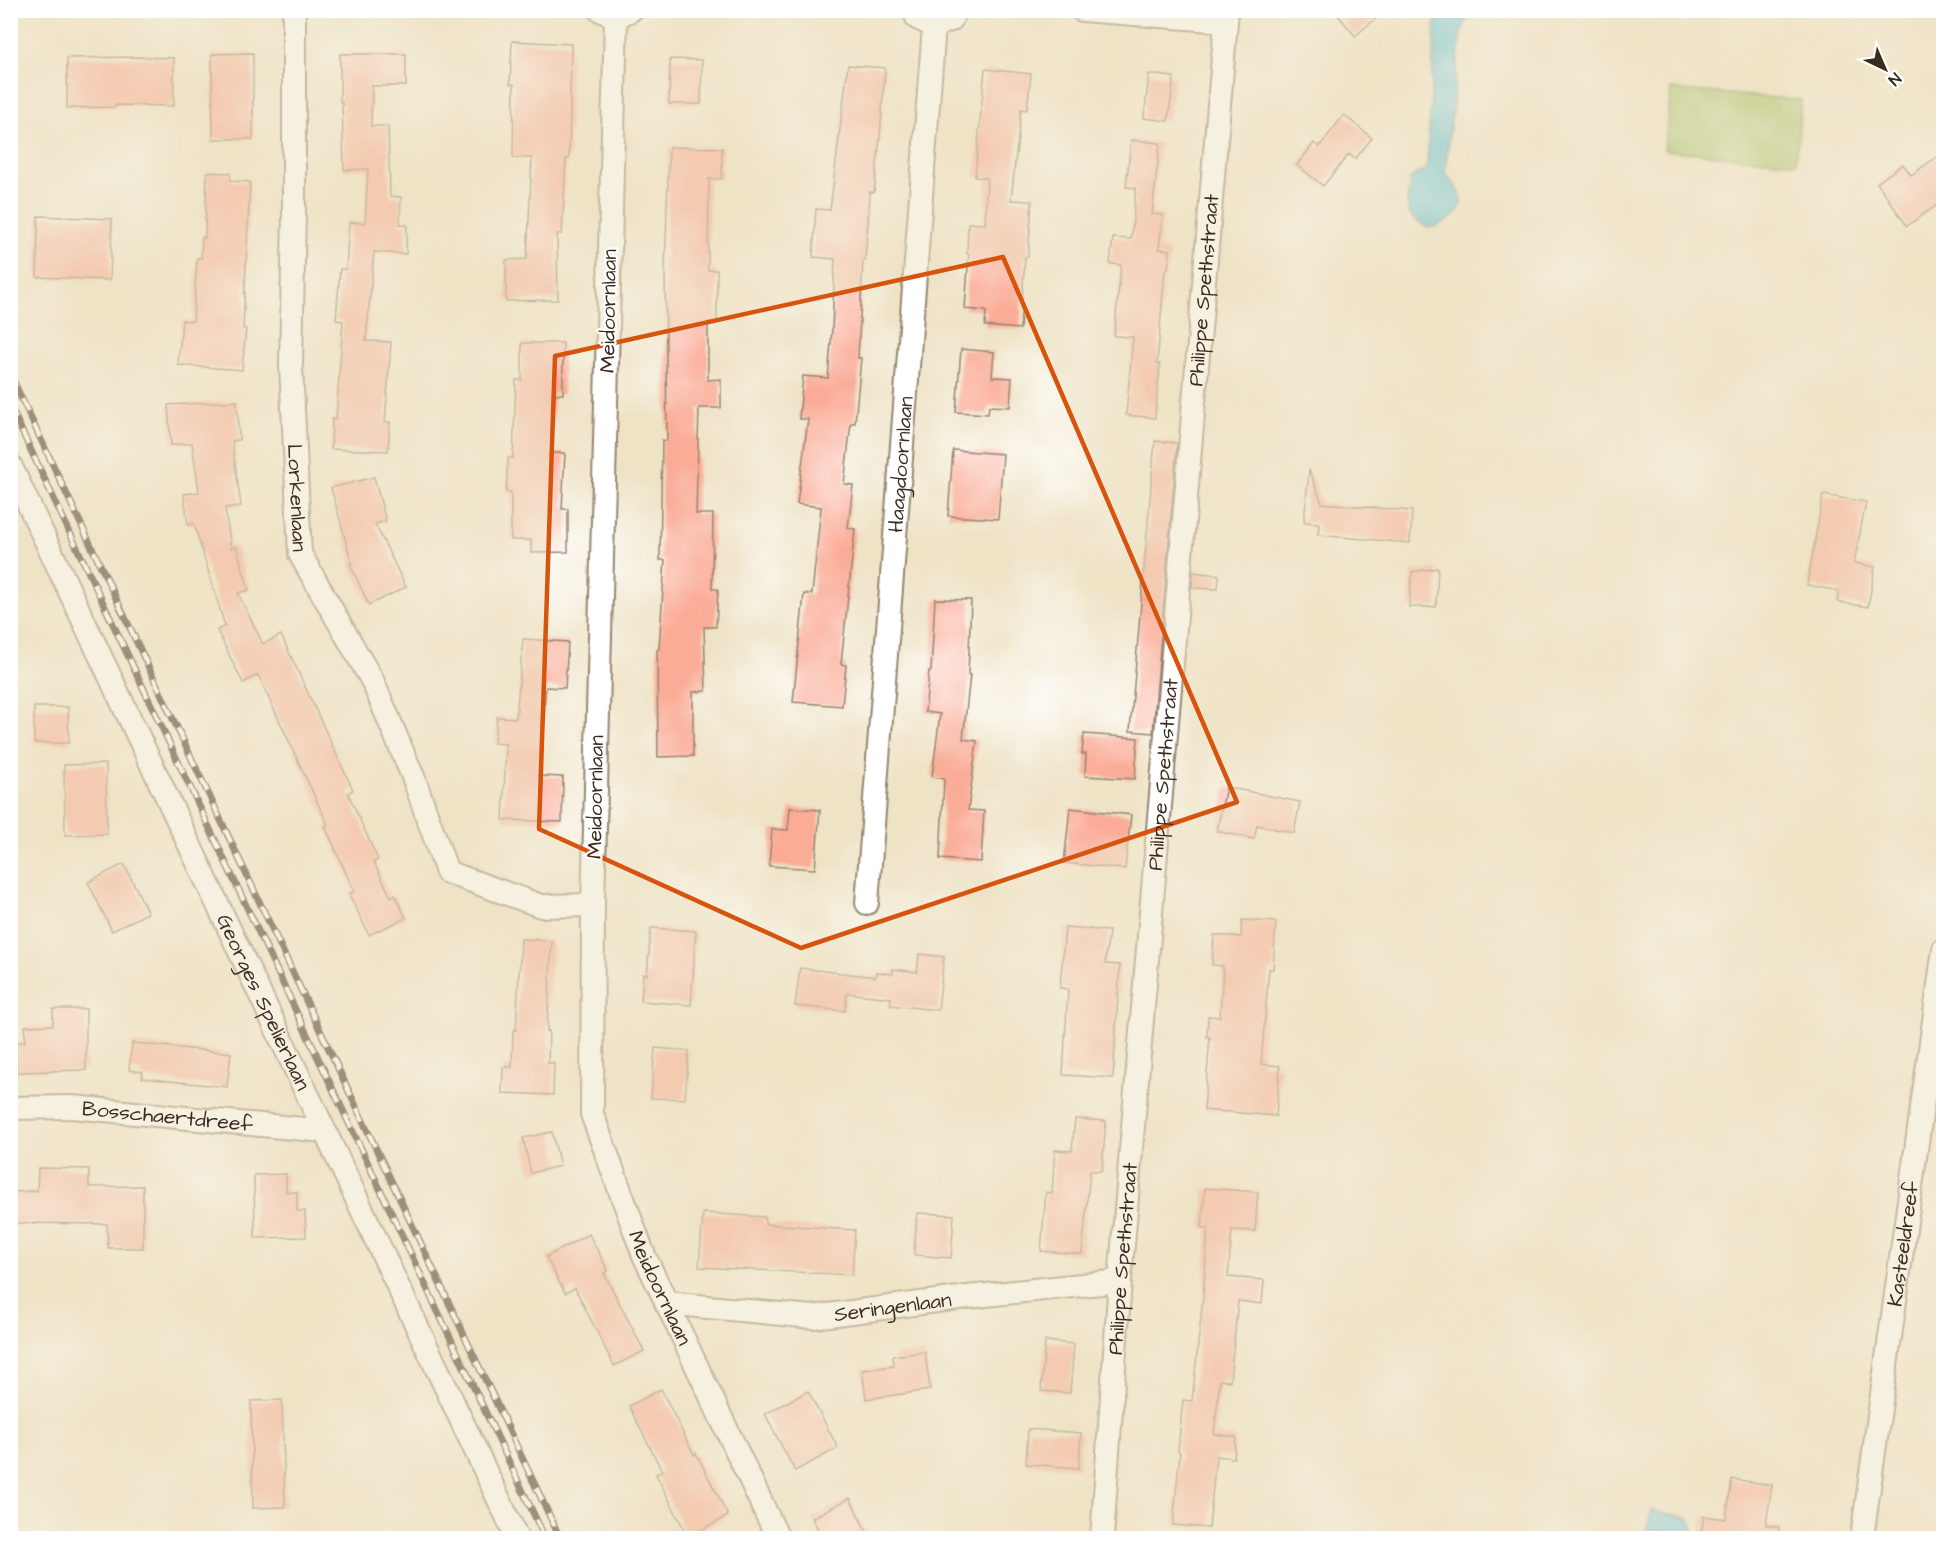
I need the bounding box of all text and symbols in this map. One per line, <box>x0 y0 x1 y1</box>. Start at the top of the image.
north arrow <box>1855 39 1915 99</box>
text: N <box>1883 68 1906 90</box>
street label: Philippe Spethstraat <box>1181 192 1226 387</box>
street label: Meidoornlaan <box>593 249 624 373</box>
street label: Haagdoornlaan <box>881 395 921 534</box>
street label: Lorkenlaan <box>280 443 314 552</box>
street label: Philippe Spethstraat <box>1141 677 1186 872</box>
street label: Meidoornlaan <box>580 735 611 859</box>
street label: Georges Spelierlaan <box>209 909 317 1095</box>
street label: Bosschaertdreef <box>81 1094 255 1139</box>
street label: Philippe Spethstraat <box>1101 1161 1145 1356</box>
street label: Kasteeldreef <box>1880 1179 1927 1308</box>
street label: Meidoornlaan <box>621 1226 699 1350</box>
street label: Seringenlaan <box>832 1285 953 1329</box>

